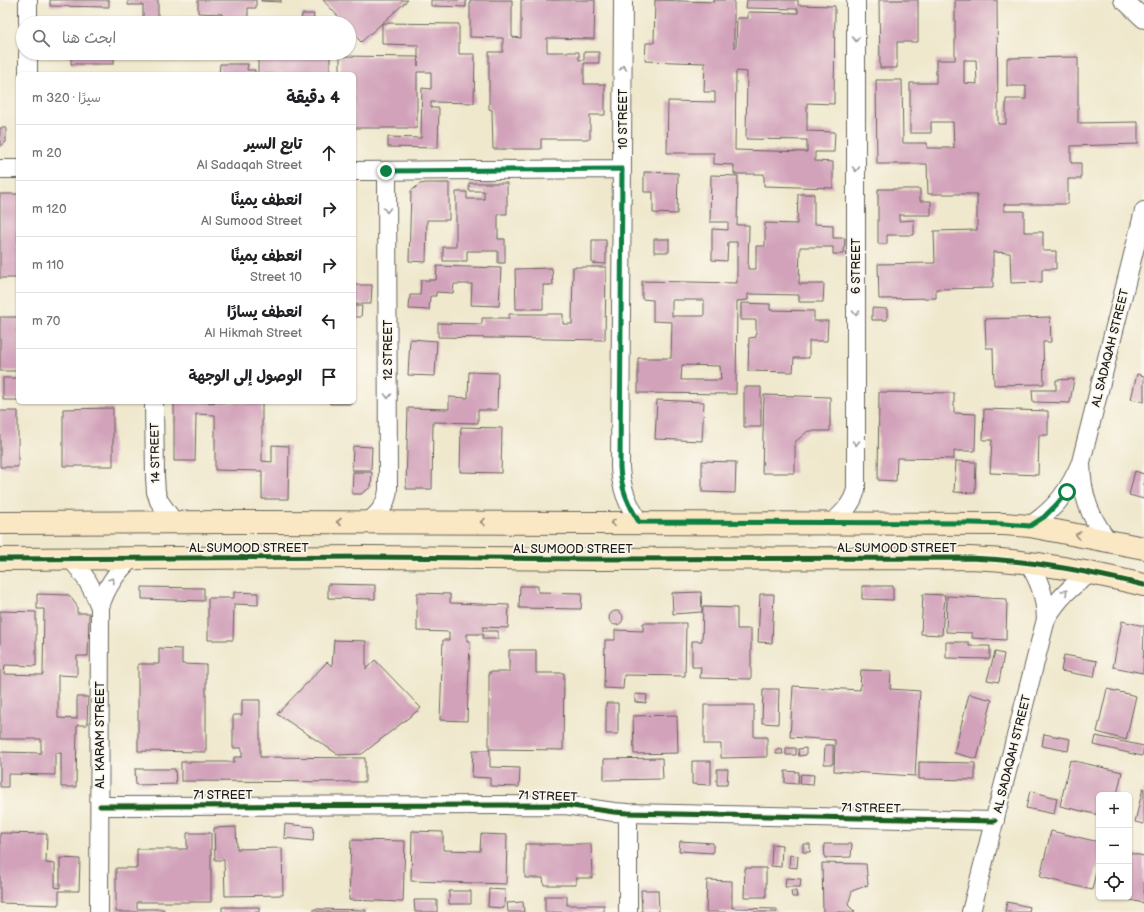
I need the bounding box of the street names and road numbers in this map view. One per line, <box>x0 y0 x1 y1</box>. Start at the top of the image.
street label: 10 STREET <box>616 88 631 149</box>
street label: 6 STREET <box>849 237 864 294</box>
street label: AL SADAQAH STREET <box>1089 287 1133 409</box>
street label: 12 STREET <box>381 319 396 380</box>
street label: 14 STREET <box>147 422 164 484</box>
street label: AL SUMOOD STREET <box>189 541 309 556</box>
street label: AL SUMOOD STREET <box>837 541 957 556</box>
street label: AL SUMOOD STREET <box>513 542 633 557</box>
street label: AL KARAM STREET <box>93 680 108 789</box>
street label: AL SADAQAH STREET <box>991 693 1035 815</box>
street label: 71 STREET <box>193 788 253 803</box>
street label: 71 STREET <box>518 788 579 805</box>
street label: 71 STREET <box>841 800 902 817</box>

